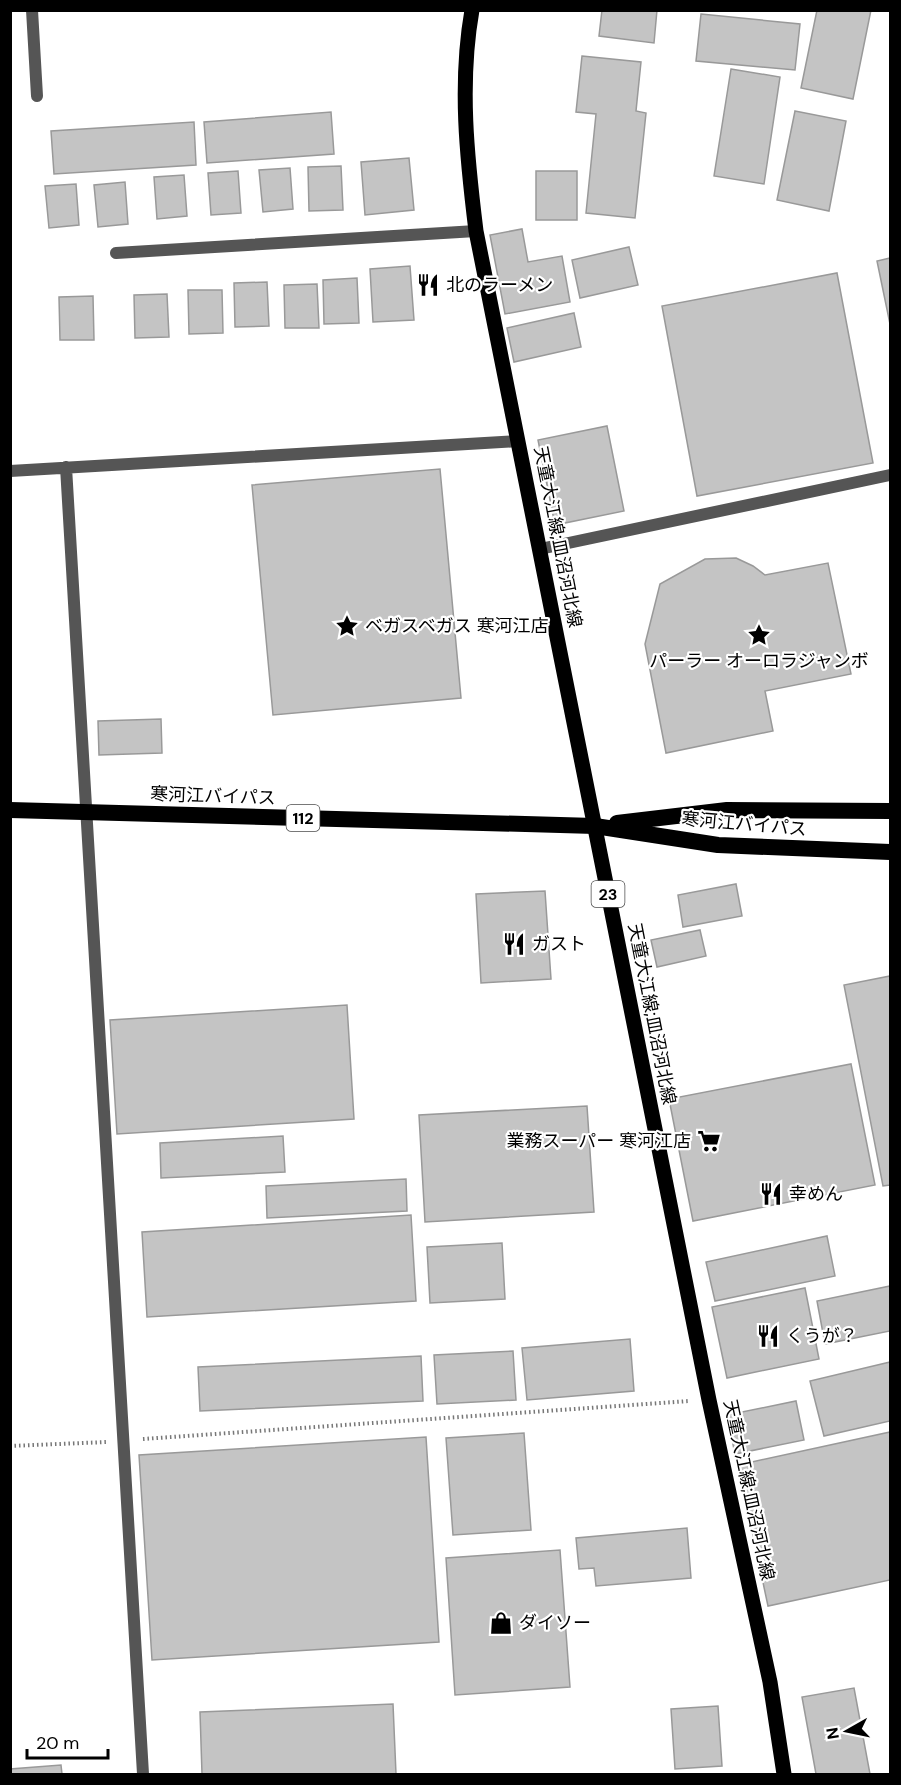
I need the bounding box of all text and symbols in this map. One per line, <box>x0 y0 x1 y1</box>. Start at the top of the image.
restaurant icon: 北のラーメン <box>415 272 441 298</box>
place label: 北のラーメン <box>446 273 553 297</box>
street label: 天童大江線;皿沼河北線 <box>529 444 587 630</box>
place icon: ベガスベガス 寒河江店 <box>334 613 360 639</box>
place label: ベガスベガス 寒河江店 <box>365 614 549 638</box>
place icon: パーラー オーロラジャンボ <box>746 622 772 648</box>
place label: パーラー オーロラジャンボ <box>649 649 869 673</box>
street label: 寒河江バイパス <box>150 782 276 810</box>
road number: 112 <box>286 805 320 831</box>
street label: 寒河江バイパス <box>680 807 808 841</box>
road number: 23 <box>592 881 624 907</box>
street label: 天童大江線;皿沼河北線 <box>623 921 681 1107</box>
restaurant icon: ガスト <box>501 931 527 957</box>
place label: ガスト <box>532 932 586 956</box>
supermarket icon: 業務スーパー 寒河江店 <box>696 1128 722 1154</box>
place label: 業務スーパー 寒河江店 <box>506 1129 691 1153</box>
restaurant icon: 幸めん <box>758 1181 784 1207</box>
place label: 幸めん <box>789 1182 843 1206</box>
restaurant icon: くうが？ <box>755 1323 781 1349</box>
place label: くうが？ <box>786 1324 858 1348</box>
street label: 天童大江線;皿沼河北線 <box>718 1397 780 1583</box>
shop icon: ダイソー <box>488 1610 514 1636</box>
place label: ダイソー <box>519 1611 591 1635</box>
north arrow <box>817 1701 877 1761</box>
scale bar <box>27 1722 108 1760</box>
text: N <box>821 1726 844 1741</box>
text: 20 m <box>36 1731 79 1755</box>

